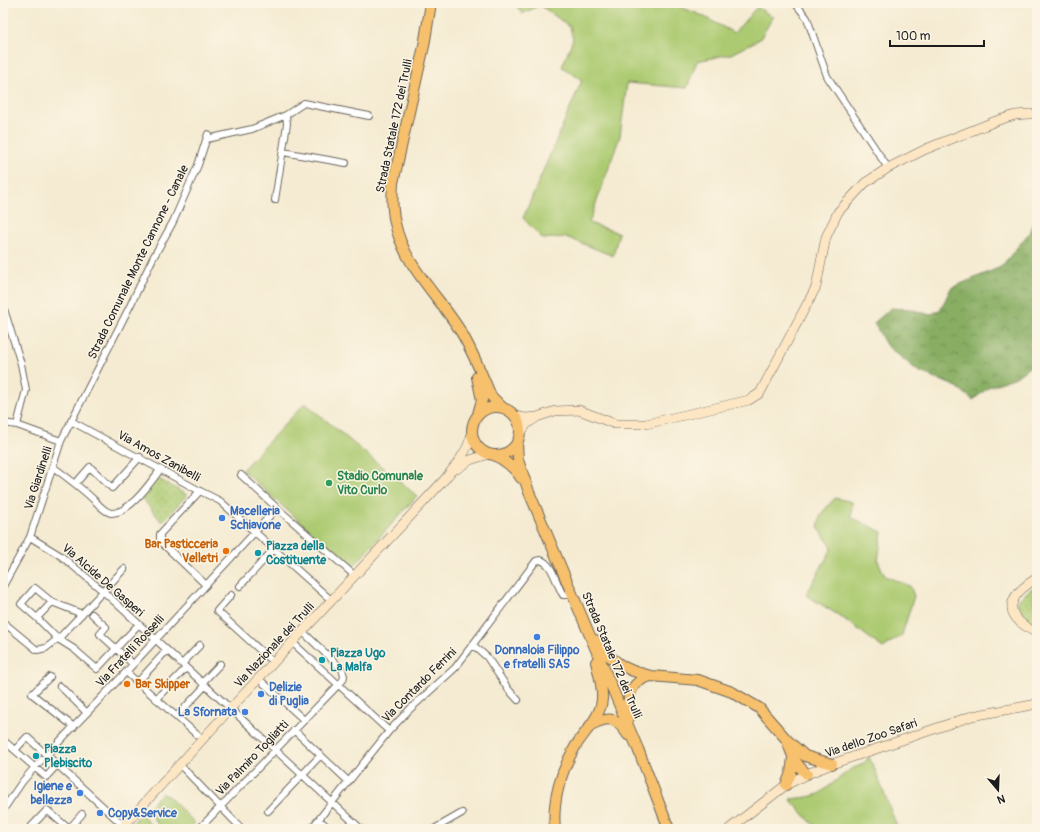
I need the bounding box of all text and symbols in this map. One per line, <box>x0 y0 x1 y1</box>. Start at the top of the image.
scale bar <box>890 22 984 48</box>
text: 100 m <box>896 29 931 44</box>
street label: Strada Statale 172 dei Trulli <box>373 58 416 194</box>
street label: Strada Comunale Monte Cannone - Canale <box>85 163 192 362</box>
street label: Via Amos Zanibelli <box>115 428 203 485</box>
street label: Via Giardinelli <box>21 445 56 512</box>
place label: Stadio Comunale Vito Curlo <box>337 469 424 498</box>
marker: Stadio Comunale Vito Curlo <box>324 478 334 488</box>
place label: Macelleria Schiavone <box>230 504 282 533</box>
marker: Macelleria Schiavone <box>217 513 227 523</box>
place label: Bar Pasticceria Velletri <box>145 537 218 566</box>
place label: Piazza della Costituente <box>266 539 327 568</box>
street label: Via Alcide De Gasperi <box>59 541 147 620</box>
marker: Bar Pasticceria Velletri <box>221 546 231 556</box>
marker: Piazza della Costituente <box>253 548 263 558</box>
street label: Strada Statale 172 dei Trulli <box>578 590 645 721</box>
street label: Via Nazionale dei Trulli <box>231 600 318 691</box>
street label: Via Fratelli Rosselli <box>93 612 168 691</box>
marker: Donnaloia Filippo e fratelli SAS <box>532 632 542 642</box>
place label: Donnaloia Filippo e fratelli SAS <box>495 643 580 672</box>
street label: Via Contardo Ferrini <box>379 645 460 726</box>
place label: Piazza Ugo La Malfa <box>330 646 386 675</box>
marker: Piazza Ugo La Malfa <box>317 655 327 665</box>
place label: Bar Skipper <box>135 677 191 692</box>
marker: Bar Skipper <box>122 679 132 689</box>
place label: Delizie di Puglia <box>269 680 309 709</box>
marker: Delizie di Puglia <box>256 689 266 699</box>
place label: La Sfornata <box>178 705 237 720</box>
marker: La Sfornata <box>240 707 250 717</box>
street label: Via dello Zoo Safari <box>823 716 919 761</box>
street label: Via Palmiro Togliatti <box>213 718 292 799</box>
place label: Piazza Plebiscito <box>44 742 93 771</box>
marker: Piazza Plebiscito <box>31 751 41 761</box>
north arrow <box>978 770 1018 810</box>
place label: Igiene e bellezza <box>30 779 73 808</box>
marker: Igiene e bellezza <box>75 788 85 798</box>
text: N <box>995 792 1007 807</box>
place label: Copy&Service <box>108 806 178 821</box>
marker: Copy&Service <box>95 808 105 818</box>

